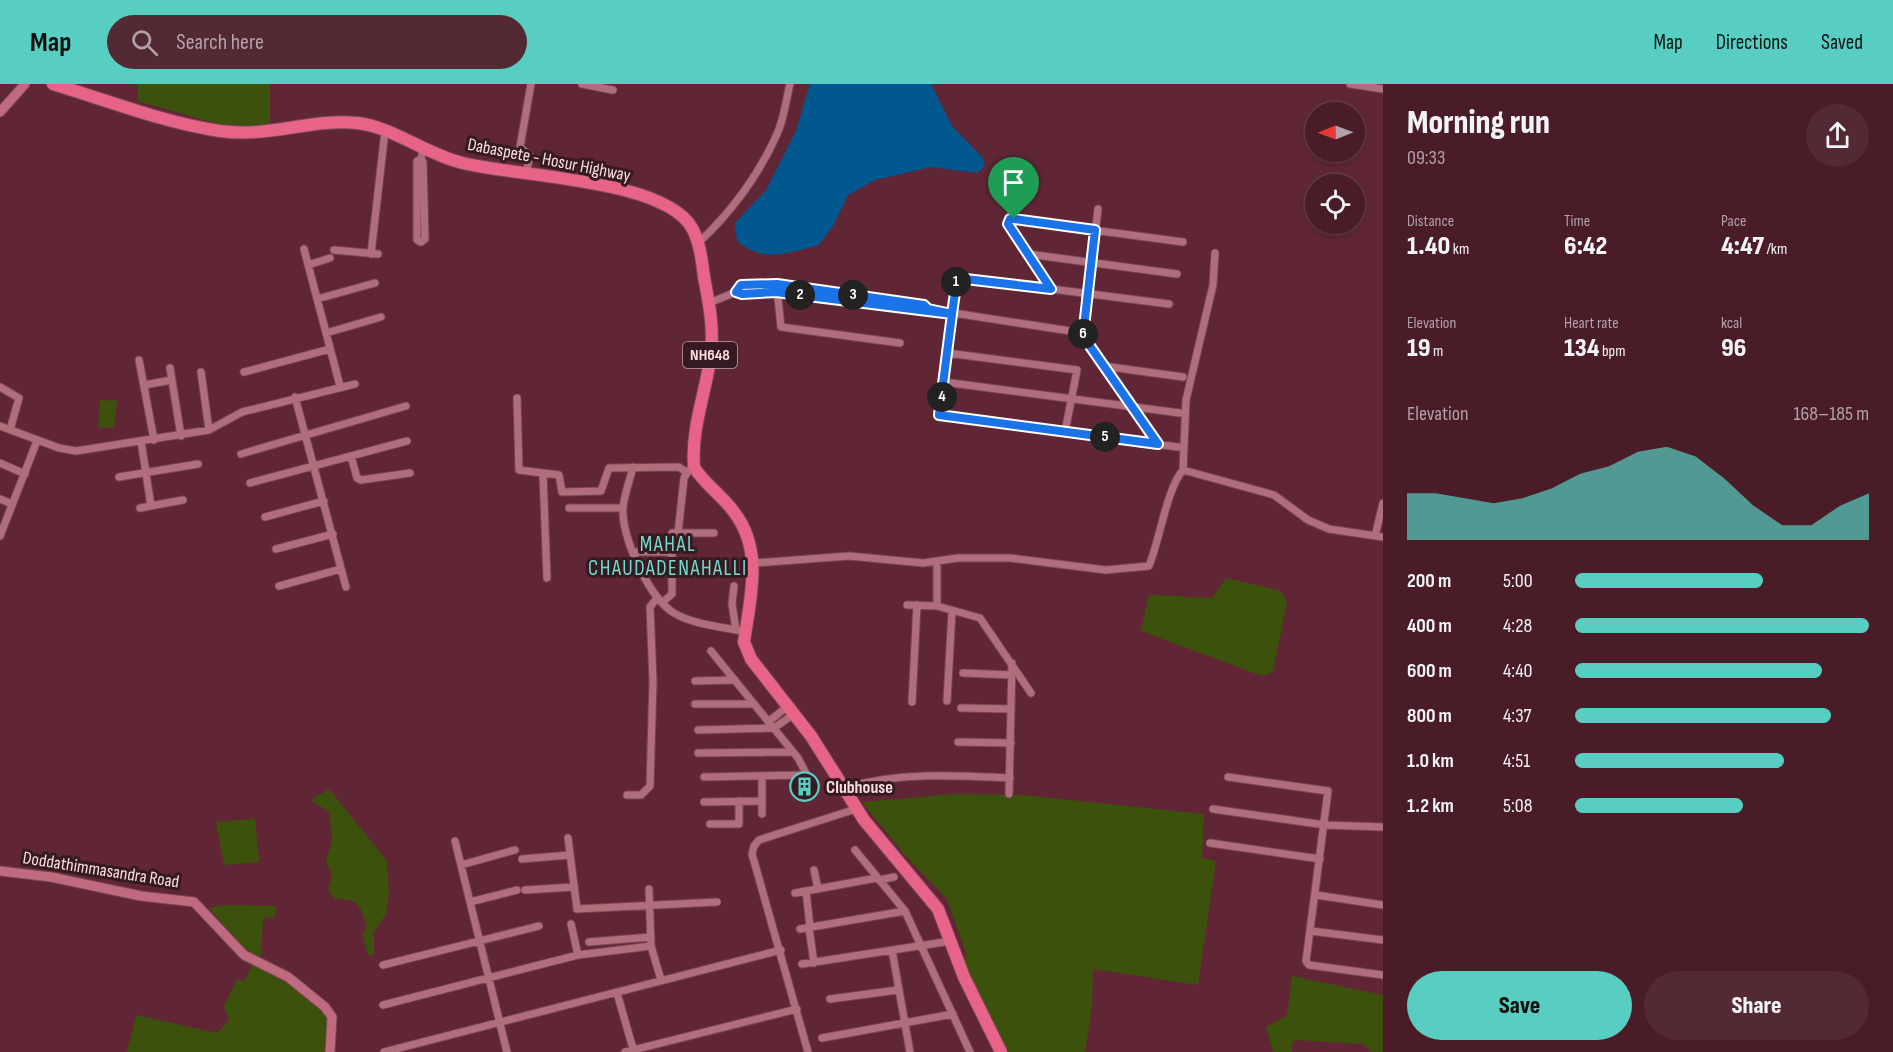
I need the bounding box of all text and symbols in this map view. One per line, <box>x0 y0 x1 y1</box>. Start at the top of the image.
search box <box>107 15 527 69</box>
text: Map <box>30 26 71 59</box>
icon: search <box>128 26 161 59</box>
text: Search here <box>176 29 264 56</box>
text: Map <box>1653 30 1683 55</box>
text: Directions <box>1716 30 1788 55</box>
text: Saved <box>1821 30 1863 55</box>
north arrow <box>1305 102 1365 162</box>
map controls <box>1305 102 1365 234</box>
text: Morning run <box>1407 103 1550 143</box>
button: share <box>1806 104 1869 167</box>
street label: Dabaspete - Hosur Highway <box>466 134 632 186</box>
text: 09:33 <box>1407 146 1445 170</box>
pin <box>988 157 1039 219</box>
icon: arrive <box>997 166 1030 199</box>
button: locate <box>1305 174 1365 234</box>
text: Distance <box>1407 212 1454 231</box>
text: Time <box>1564 212 1590 231</box>
text: Pace <box>1721 212 1746 231</box>
text: 1.40 <box>1407 231 1450 262</box>
text: 6:42 <box>1564 231 1607 262</box>
text: 4:47 <box>1721 231 1764 262</box>
text: km <box>1450 240 1469 259</box>
text: /km <box>1764 240 1787 259</box>
pin: 1 <box>941 267 971 297</box>
text: 1 <box>953 272 959 291</box>
pin: 2 <box>785 280 815 310</box>
pin: 3 <box>838 280 868 310</box>
text: 2 <box>796 285 804 304</box>
text: 3 <box>849 285 857 304</box>
text: Elevation <box>1407 314 1456 333</box>
text: Heart rate <box>1564 314 1619 333</box>
text: kcal <box>1721 314 1742 333</box>
pin: 6 <box>1068 319 1098 349</box>
text: 6 <box>1079 324 1087 343</box>
text: 19 <box>1407 333 1430 364</box>
text: 134 <box>1564 333 1599 364</box>
text: 96 <box>1721 333 1746 364</box>
road number: NH648 <box>683 342 737 368</box>
text: m <box>1430 342 1443 361</box>
text: bpm <box>1599 342 1625 361</box>
pin: 4 <box>927 382 957 412</box>
text: 4 <box>938 387 946 406</box>
text: Elevation <box>1407 402 1469 426</box>
text: 168–185 m <box>1794 402 1869 426</box>
pin: 5 <box>1090 422 1120 452</box>
text: 5 <box>1101 427 1109 446</box>
district label: MAHAL CHAUDADENAHALLI <box>588 532 748 581</box>
text: 200 m <box>1407 569 1451 593</box>
text: 5:00 <box>1503 569 1533 593</box>
text: 400 m <box>1407 614 1452 638</box>
text: 4:28 <box>1503 614 1532 638</box>
text: 600 m <box>1407 659 1452 683</box>
text: 4:40 <box>1503 659 1532 683</box>
text: 800 m <box>1407 704 1452 728</box>
text: 4:37 <box>1503 704 1532 728</box>
text: 1.0 km <box>1407 749 1454 773</box>
text: 4:51 <box>1503 749 1530 773</box>
building icon: Clubhouse <box>789 771 821 803</box>
place label: Clubhouse <box>826 777 893 798</box>
text: 1.2 km <box>1407 794 1454 818</box>
text: 5:08 <box>1503 794 1532 818</box>
street label: Doddathimmasandra Road <box>21 847 181 893</box>
button: Save <box>1407 971 1632 1040</box>
button: Share <box>1644 971 1869 1040</box>

